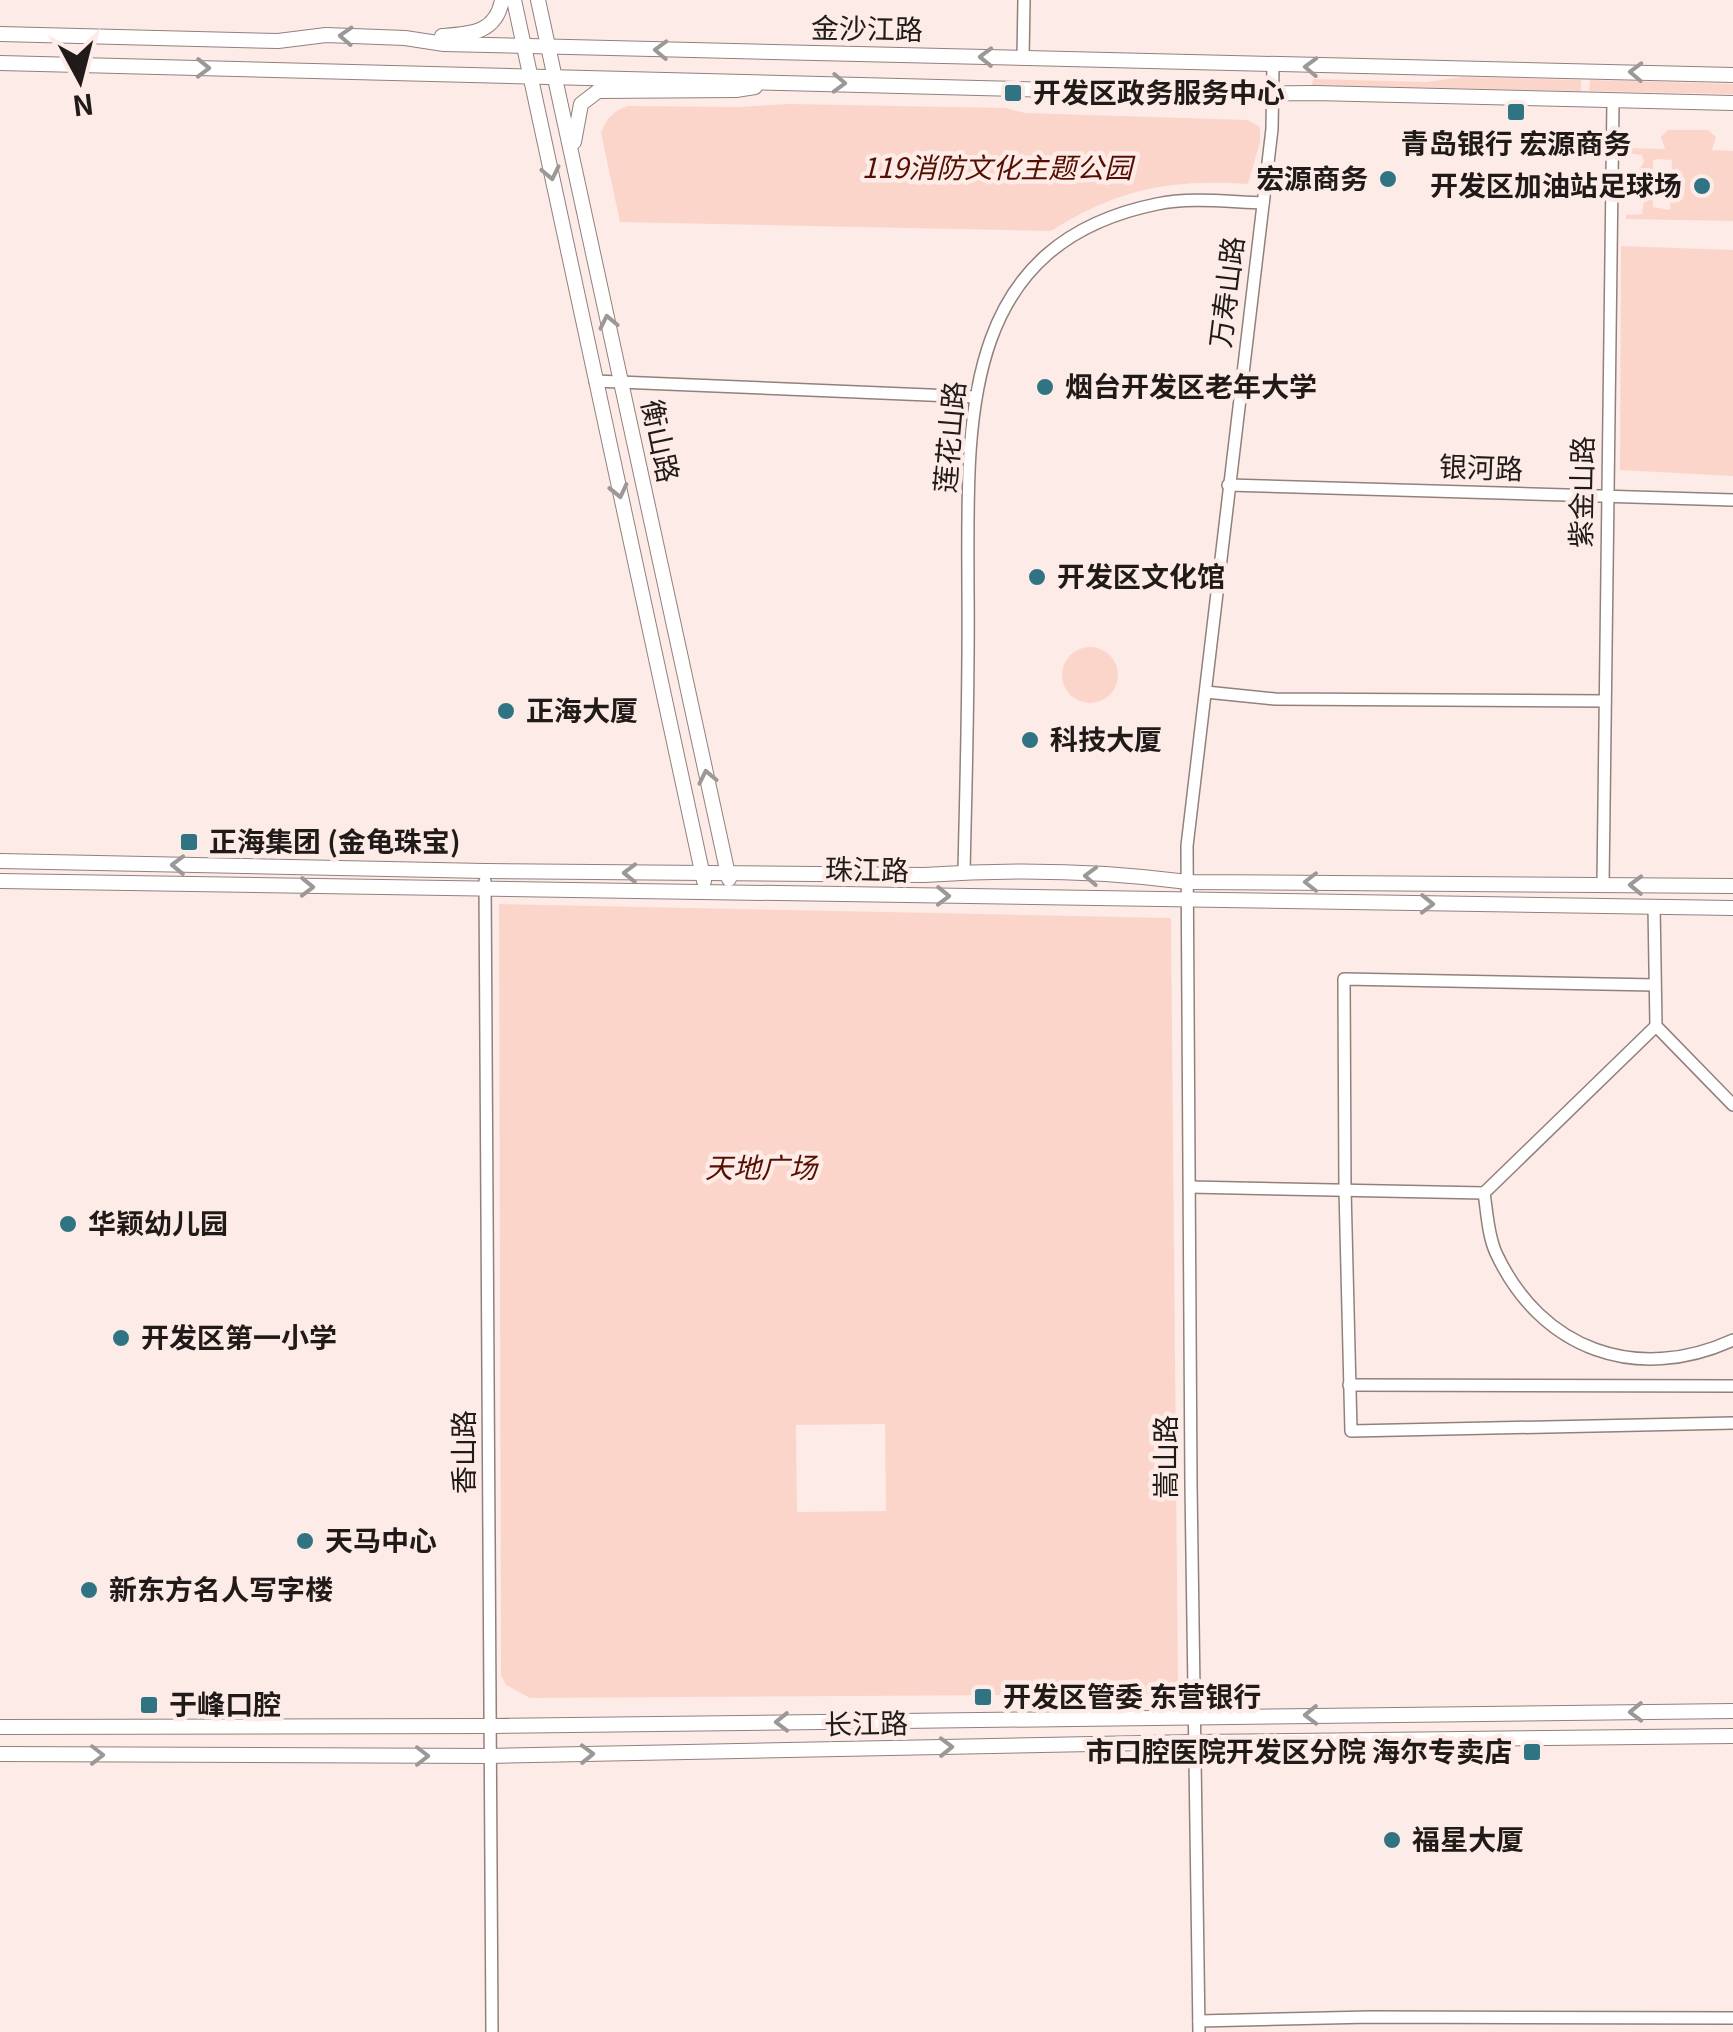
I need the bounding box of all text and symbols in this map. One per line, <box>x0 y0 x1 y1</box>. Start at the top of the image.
street label: 金沙江路 <box>811 6 923 48</box>
one-way arrow <box>338 26 354 47</box>
north arrow <box>30 30 130 130</box>
one-way arrow <box>653 40 669 61</box>
one-way arrow <box>977 46 992 68</box>
one-way arrow <box>1302 56 1318 77</box>
one-way arrow <box>196 57 212 79</box>
one-way arrow <box>1627 62 1643 83</box>
place label: 开发区政务服务中心 <box>1033 71 1285 111</box>
one-way arrow <box>831 72 847 93</box>
marker: 开发区政务服务中心 <box>1002 82 1024 104</box>
text: N <box>70 86 96 128</box>
marker: 青岛银行 宏源商务 <box>1505 101 1527 123</box>
place label: 青岛银行 宏源商务 <box>1401 122 1631 162</box>
park label: 119消防文化主题公园 <box>862 146 1136 186</box>
place label: 宏源商务 <box>1256 157 1368 197</box>
one-way arrow <box>539 164 560 181</box>
place label: 开发区加油站足球场 <box>1430 164 1682 204</box>
marker: 宏源商务 <box>1377 168 1399 190</box>
marker: 开发区加油站足球场 <box>1691 175 1713 197</box>
street label: 万寿山路 <box>1198 234 1252 350</box>
one-way arrow <box>599 314 620 331</box>
place label: 烟台开发区老年大学 <box>1065 365 1317 405</box>
marker: 烟台开发区老年大学 <box>1034 376 1056 398</box>
street label: 莲花山路 <box>923 379 973 494</box>
street label: 衡山路 <box>634 395 690 486</box>
street label: 紫金山路 <box>1559 436 1601 548</box>
street label: 银河路 <box>1438 445 1524 487</box>
one-way arrow <box>608 482 629 499</box>
place label: 开发区文化馆 <box>1057 555 1225 595</box>
marker: 开发区文化馆 <box>1026 566 1048 588</box>
place label: 正海大厦 <box>526 689 638 729</box>
marker: 正海大厦 <box>495 700 517 722</box>
place label: 科技大厦 <box>1050 718 1162 758</box>
marker: 科技大厦 <box>1019 729 1041 751</box>
one-way arrow <box>698 769 719 786</box>
place label: 正海集团 (金龟珠宝) <box>209 820 461 860</box>
marker: 正海集团 (金龟珠宝) <box>178 831 200 853</box>
street label: 珠江路 <box>825 847 909 889</box>
one-way arrow <box>169 854 185 875</box>
one-way arrow <box>622 862 638 884</box>
one-way arrow <box>1083 865 1099 886</box>
one-way arrow <box>1302 872 1318 893</box>
one-way arrow <box>1627 874 1643 895</box>
one-way arrow <box>300 876 316 897</box>
one-way arrow <box>936 886 952 907</box>
one-way arrow <box>1420 893 1436 915</box>
park label: 天地广场 <box>705 1146 819 1186</box>
place label: 华颖幼儿园 <box>88 1202 228 1242</box>
marker: 华颖幼儿园 <box>57 1213 79 1235</box>
place label: 开发区第一小学 <box>141 1316 337 1356</box>
marker: 开发区第一小学 <box>110 1327 132 1349</box>
street label: 香山路 <box>442 1410 482 1494</box>
street label: 嵩山路 <box>1144 1415 1184 1499</box>
place label: 天马中心 <box>325 1519 437 1559</box>
marker: 天马中心 <box>294 1530 316 1552</box>
place label: 新东方名人写字楼 <box>109 1568 333 1608</box>
marker: 新东方名人写字楼 <box>78 1579 100 1601</box>
place label: 开发区管委 东营银行 <box>1003 1675 1261 1715</box>
place label: 于峰口腔 <box>169 1683 281 1723</box>
marker: 开发区管委 东营银行 <box>972 1686 994 1708</box>
marker: 于峰口腔 <box>138 1694 160 1716</box>
street label: 长江路 <box>824 1701 908 1743</box>
one-way arrow <box>1627 1701 1642 1723</box>
one-way arrow <box>1302 1705 1318 1726</box>
one-way arrow <box>774 1711 790 1733</box>
place label: 市口腔医院开发区分院 海尔专卖店 <box>1086 1730 1512 1770</box>
one-way arrow <box>940 1736 955 1758</box>
marker: 市口腔医院开发区分院 海尔专卖店 <box>1521 1741 1543 1763</box>
one-way arrow <box>90 1744 106 1766</box>
one-way arrow <box>579 1744 595 1765</box>
one-way arrow <box>416 1745 431 1767</box>
place label: 福星大厦 <box>1412 1818 1524 1858</box>
marker: 福星大厦 <box>1381 1829 1403 1851</box>

